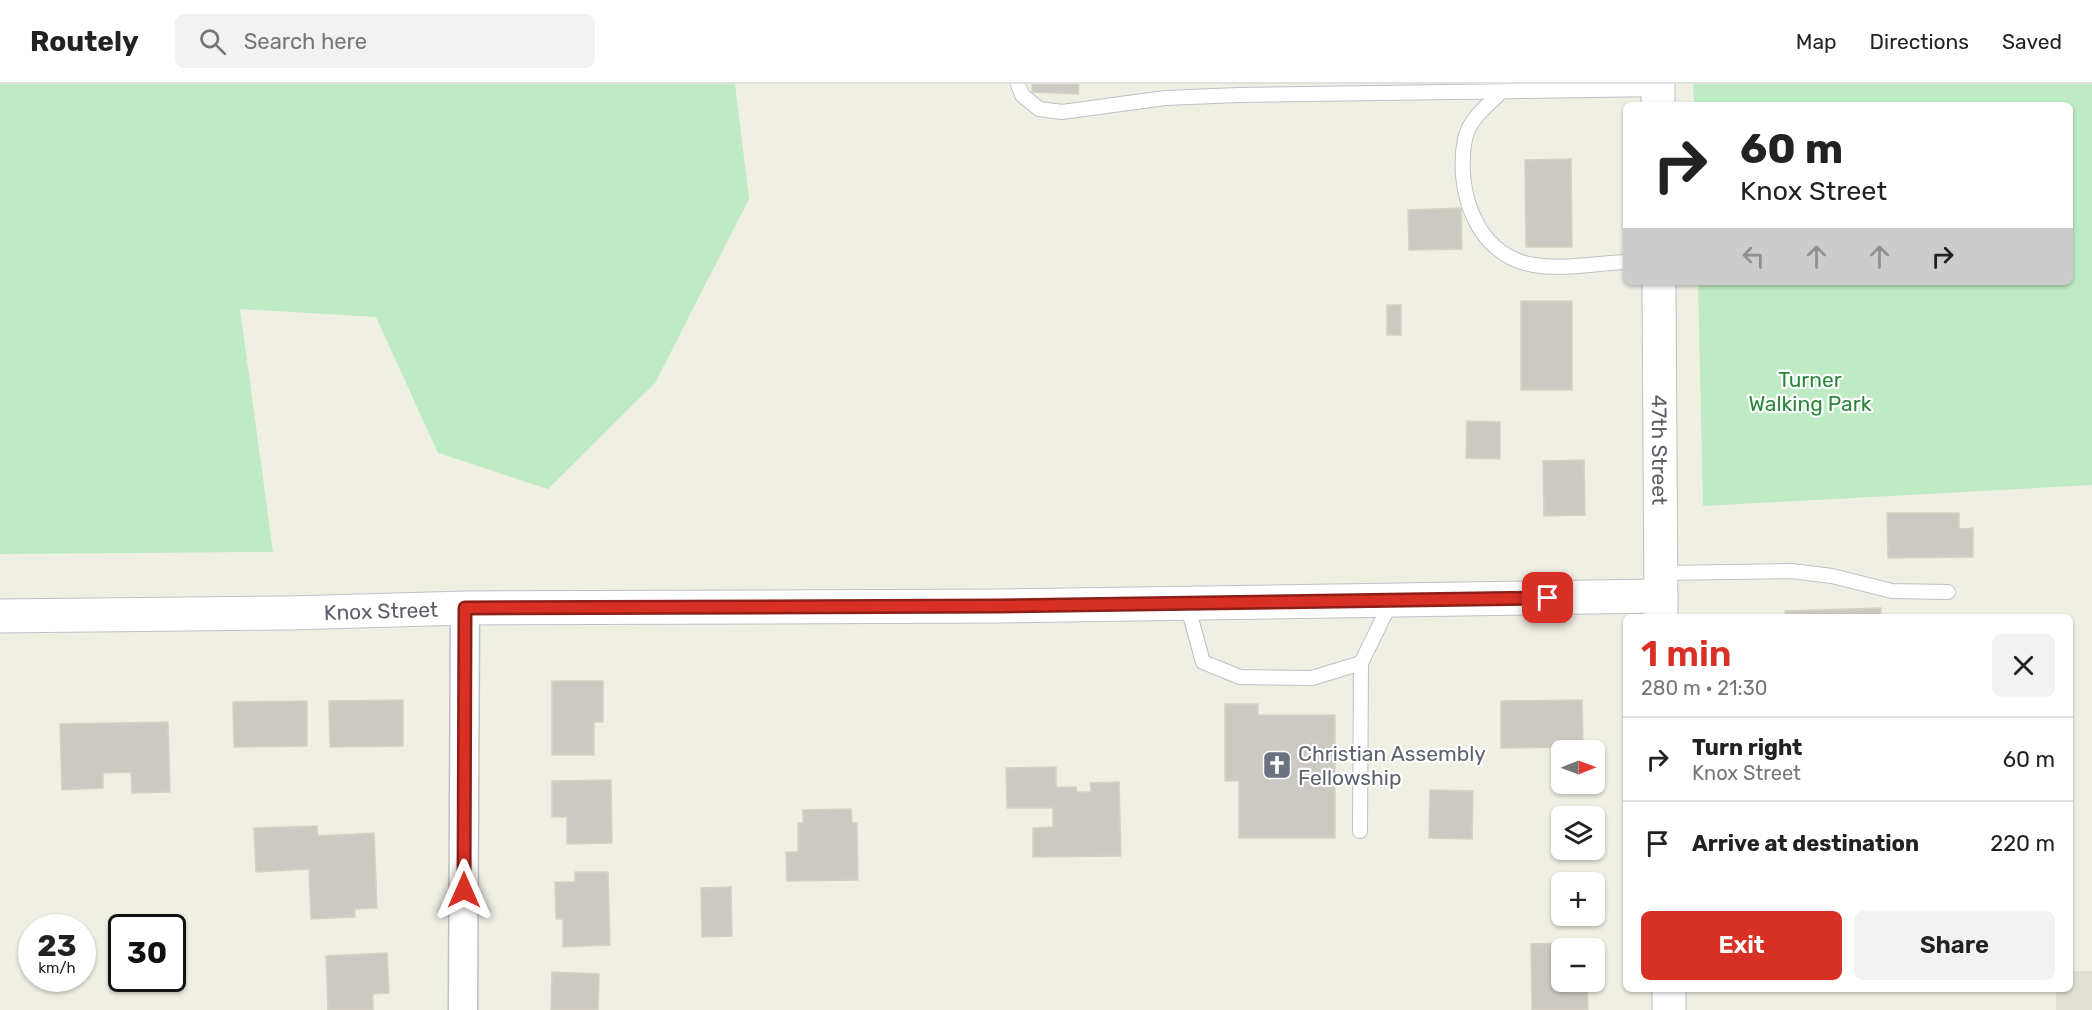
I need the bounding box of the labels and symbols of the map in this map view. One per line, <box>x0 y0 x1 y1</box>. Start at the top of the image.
park label: Turner Walking Park <box>1748 367 1872 416</box>
street label: 47th Street <box>1647 395 1673 505</box>
pin <box>1522 572 1573 623</box>
street label: Knox Street <box>323 596 438 625</box>
north arrow <box>1551 740 1605 794</box>
place label: Christian Assembly Fellowship <box>1298 741 1486 790</box>
church icon: Christian Assembly Fellowship <box>1261 749 1293 781</box>
position arrow <box>432 858 496 922</box>
speed limit sign: 30 <box>108 914 186 992</box>

